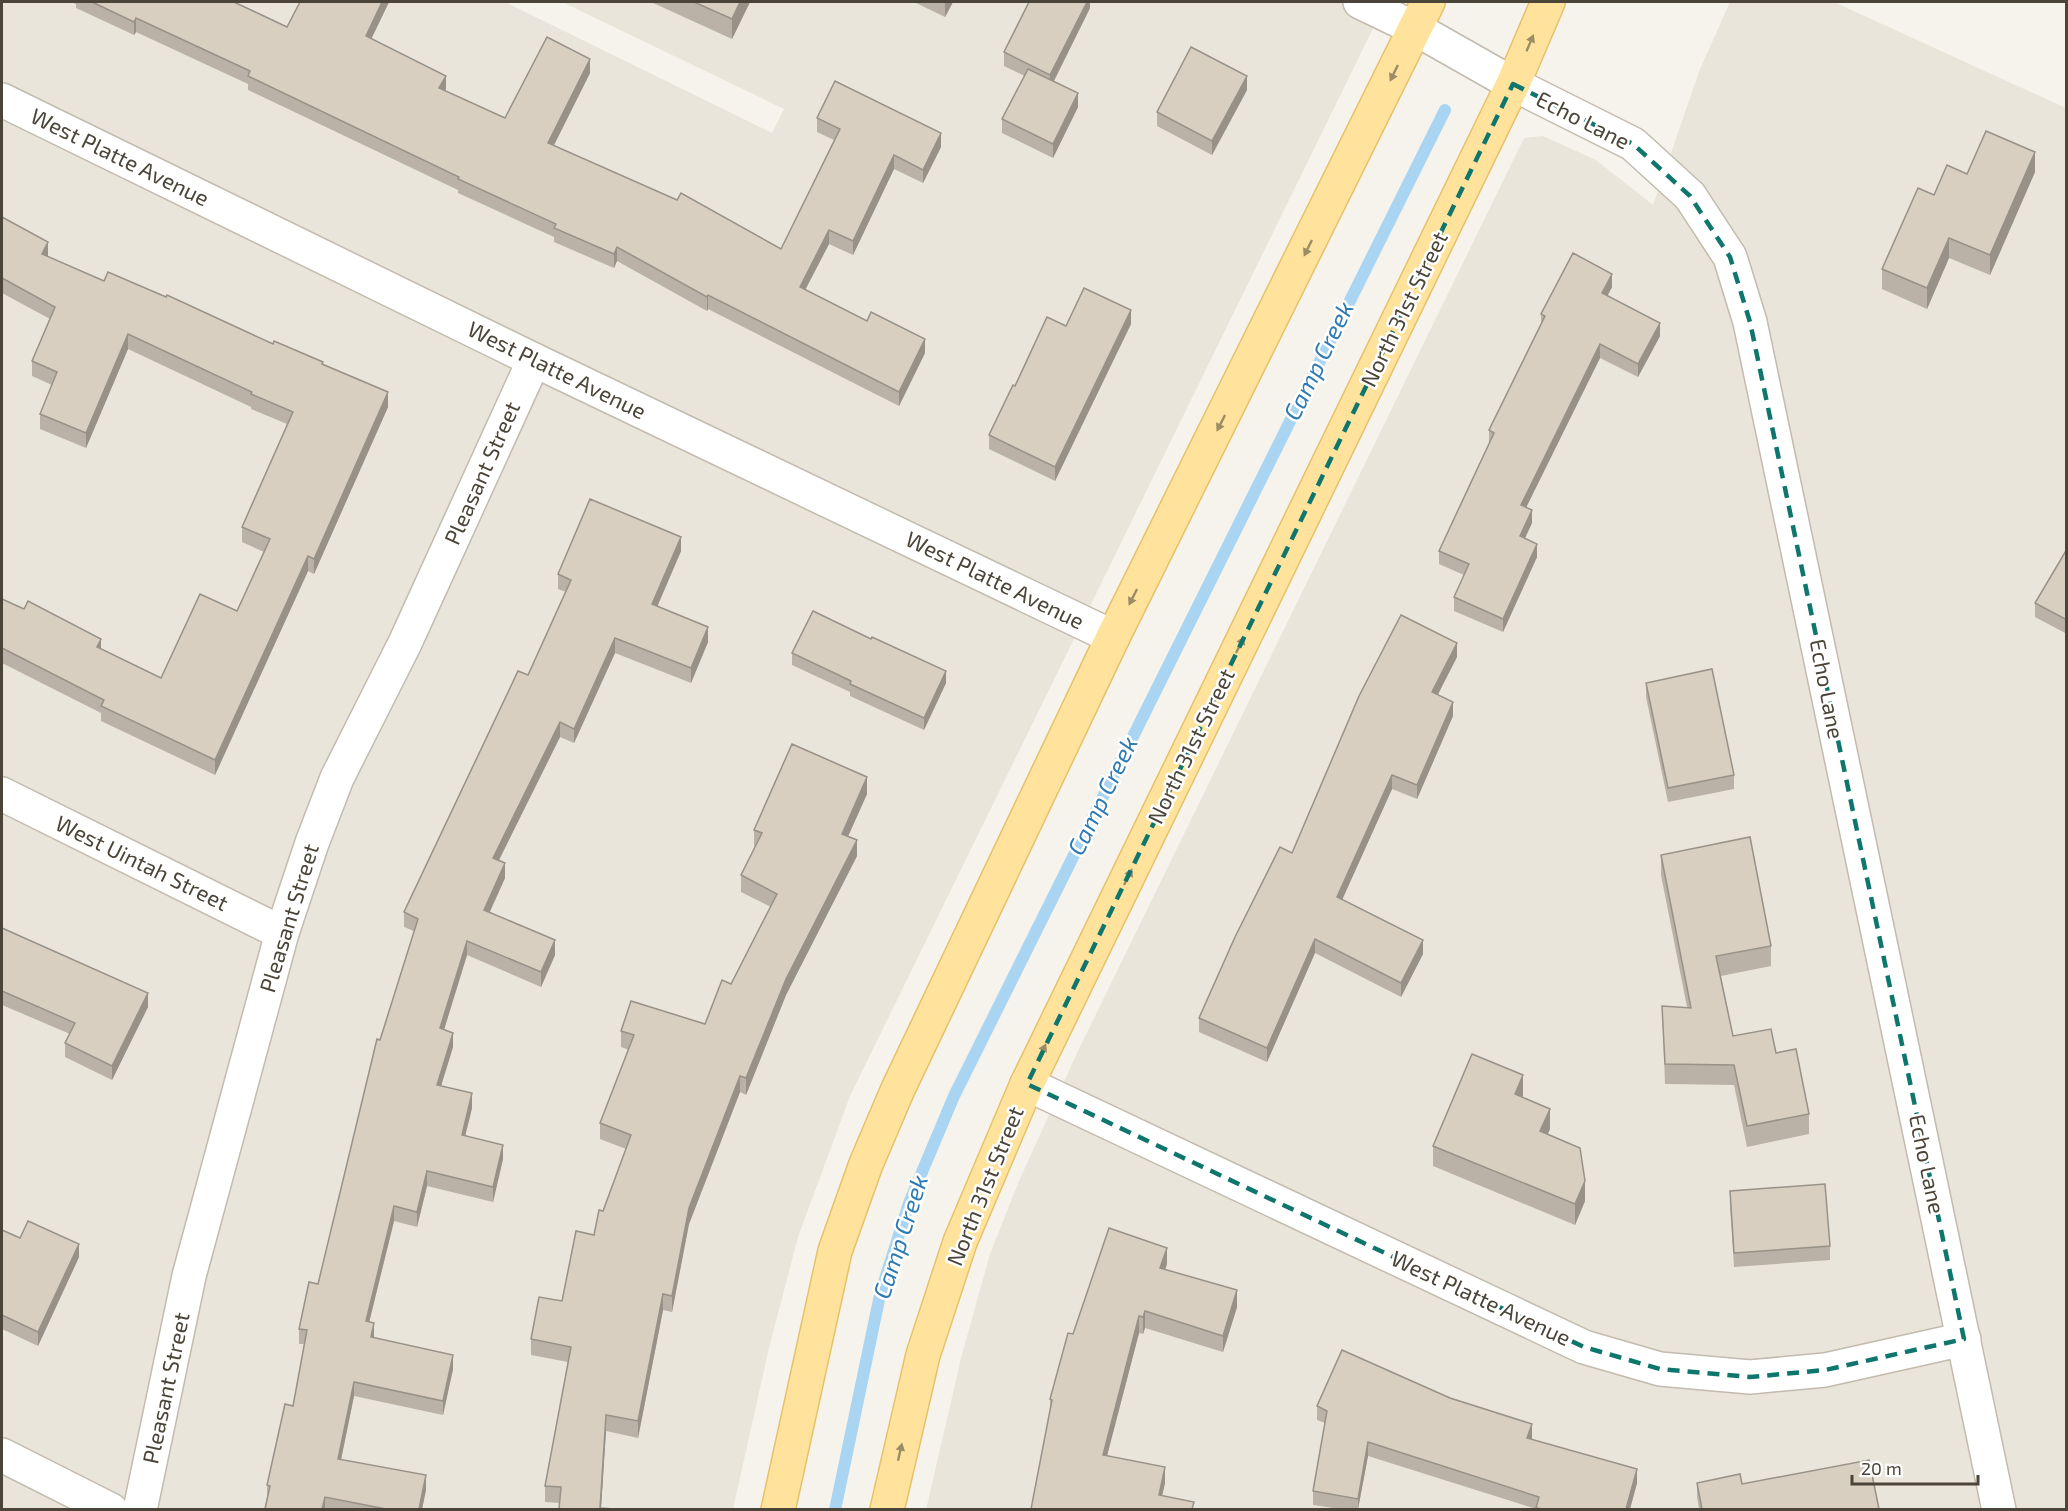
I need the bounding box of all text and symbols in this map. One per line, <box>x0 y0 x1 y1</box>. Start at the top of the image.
one-way arrow <box>1525 33 1535 51</box>
one-way arrow <box>1389 65 1399 82</box>
street label: Echo Lane <box>1532 85 1634 154</box>
street label: West Platte Avenue <box>27 102 214 211</box>
street label: North 31st Street <box>1354 227 1452 390</box>
one-way arrow <box>1303 239 1313 257</box>
water label: Camp Creek <box>1276 296 1359 424</box>
street label: West Platte Avenue <box>464 315 651 424</box>
street label: Pleasant Street <box>438 397 524 548</box>
one-way arrow <box>1216 414 1225 431</box>
street label: West Platte Avenue <box>902 525 1089 634</box>
one-way arrow <box>1129 588 1139 606</box>
one-way arrow <box>1236 636 1245 653</box>
street label: Echo Lane <box>1806 637 1850 741</box>
street label: North 31st Street <box>1141 664 1239 827</box>
water label: Camp Creek <box>1060 731 1143 859</box>
street label: West Uintah Street <box>52 809 233 915</box>
street label: Pleasant Street <box>253 840 323 995</box>
one-way arrow <box>1123 868 1132 885</box>
one-way arrow <box>1038 1044 1047 1061</box>
street label: North 31st Street <box>940 1102 1028 1269</box>
street label: Echo Lane <box>1905 1112 1951 1216</box>
water label: Camp Creek <box>866 1171 933 1302</box>
street label: West Platte Avenue <box>1388 1244 1575 1350</box>
street label: Pleasant Street <box>136 1310 194 1466</box>
one-way arrow <box>896 1443 906 1462</box>
scale bar <box>1852 1448 1978 1486</box>
text: 20 m <box>1861 1457 1902 1479</box>

